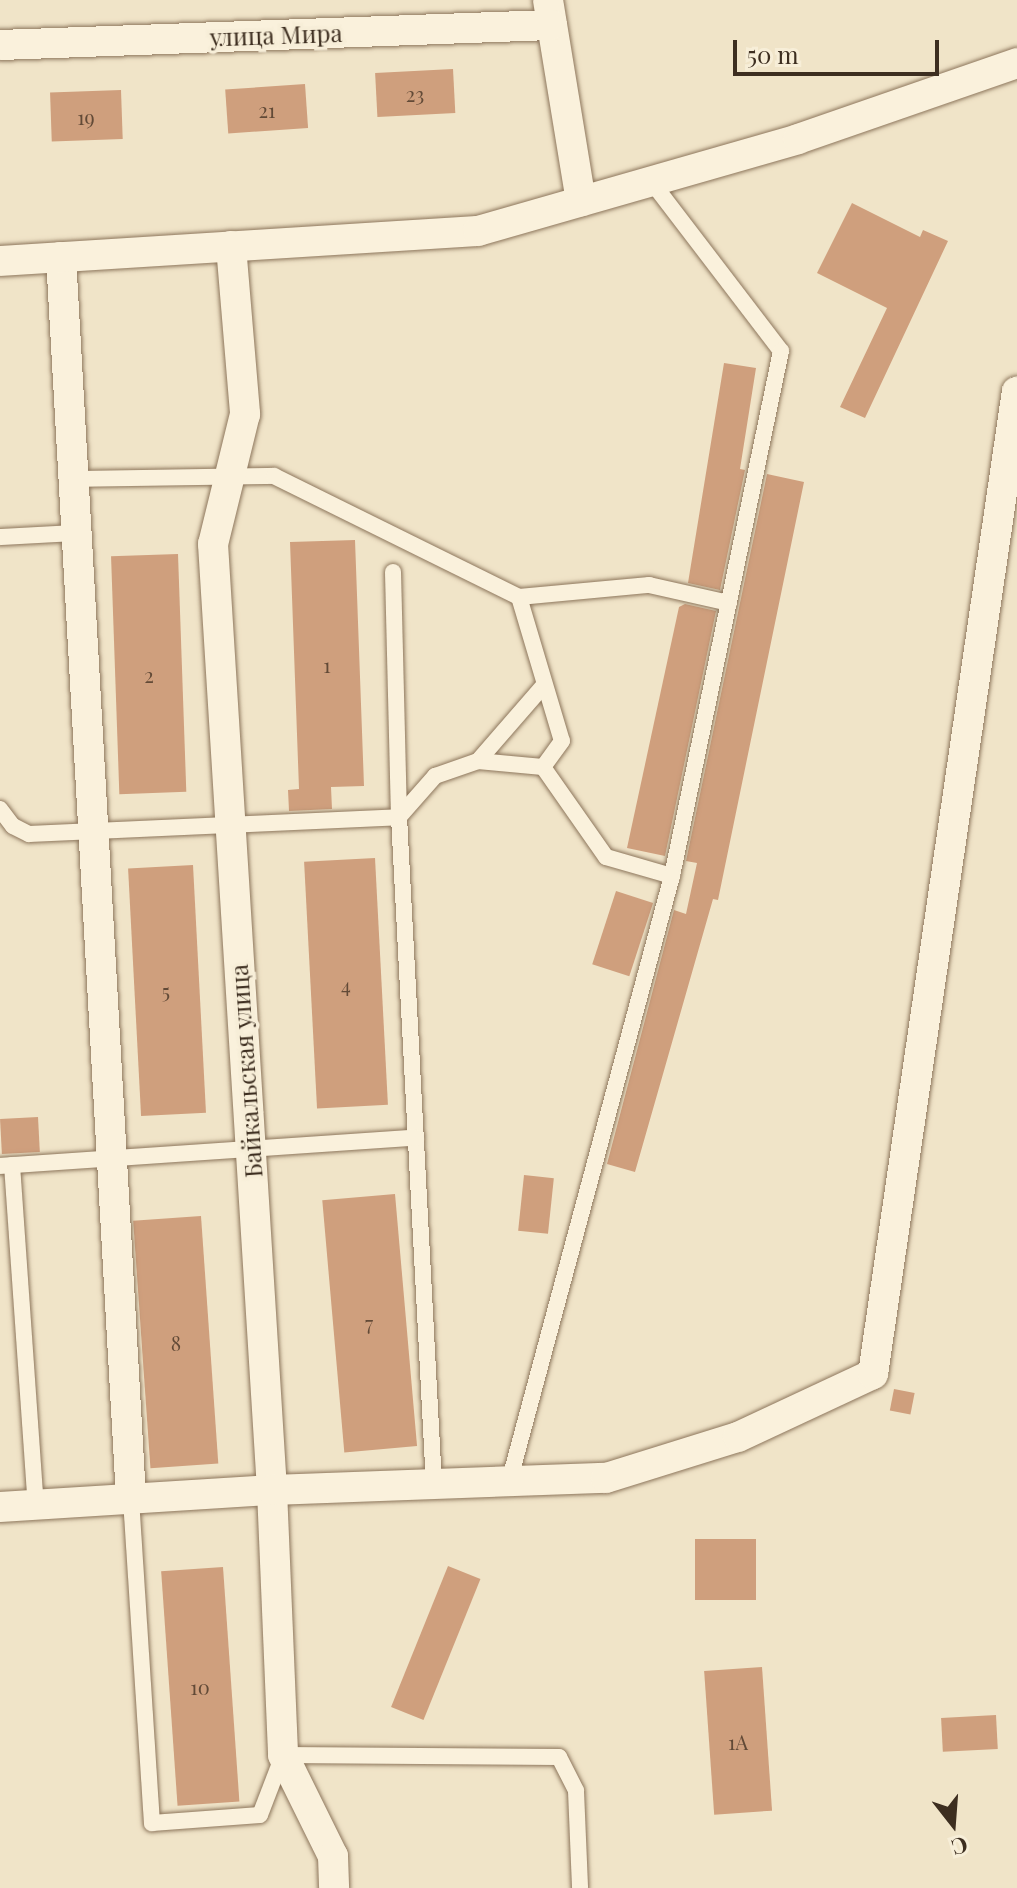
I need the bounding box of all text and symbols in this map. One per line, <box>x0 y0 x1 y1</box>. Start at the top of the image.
street label: улица Мира <box>209 18 343 52</box>
scale bar <box>737 24 943 74</box>
text: 50 m <box>747 38 799 70</box>
house number: 23 <box>406 81 424 105</box>
house number: 21 <box>259 97 275 121</box>
house number: 19 <box>77 104 95 128</box>
house number: 1 <box>323 652 331 676</box>
house number: 2 <box>144 662 154 686</box>
street label: Байкальская улица <box>224 963 268 1179</box>
house number: 4 <box>341 972 351 996</box>
house number: 5 <box>162 978 170 1002</box>
house number: 7 <box>365 1310 373 1334</box>
house number: 8 <box>171 1330 181 1354</box>
house number: 10 <box>190 1674 210 1698</box>
house number: 1А <box>728 1729 748 1753</box>
north arrow <box>913 1784 993 1864</box>
text: С <box>948 1830 972 1864</box>

